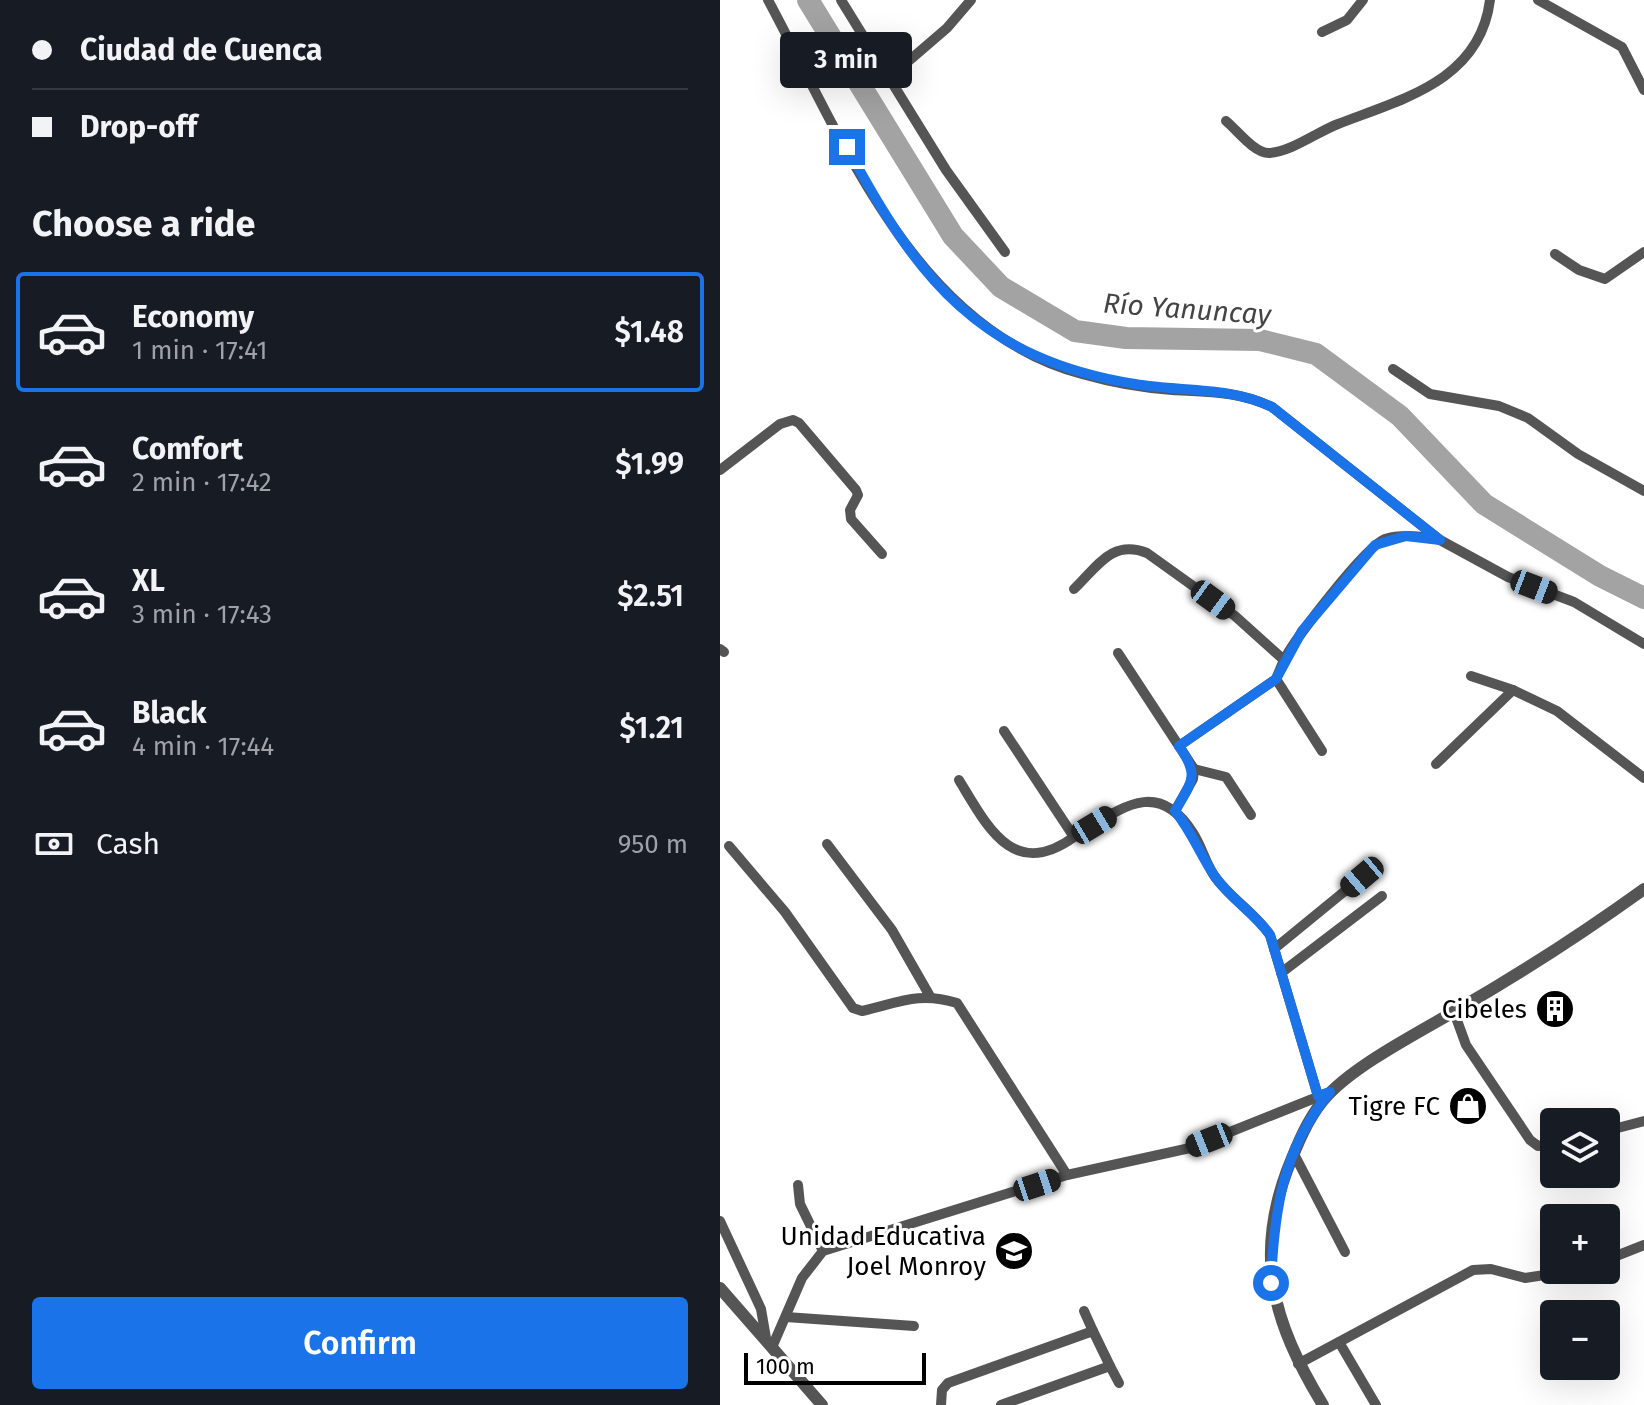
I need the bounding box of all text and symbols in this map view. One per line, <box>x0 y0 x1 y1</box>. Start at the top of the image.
callout: 3 min <box>781 31 913 87</box>
text: Ciudad de Cuenca <box>80 32 322 68</box>
text: 3 min <box>814 44 878 75</box>
text: Drop-off <box>80 109 197 145</box>
route end <box>829 129 865 165</box>
text: Choose a ride <box>32 202 255 246</box>
water label: Río Yanuncay <box>1102 287 1273 331</box>
icon: car <box>36 296 108 368</box>
text: Economy <box>132 299 254 335</box>
text: $1.48 <box>615 314 684 350</box>
text: 1 min · 17:41 <box>132 335 268 366</box>
icon: car <box>36 428 108 500</box>
text: Comfort <box>132 431 243 467</box>
text: $1.99 <box>615 446 684 482</box>
text: 2 min · 17:42 <box>132 467 272 498</box>
icon: car <box>36 560 108 632</box>
text: XL <box>132 563 165 599</box>
car <box>1507 567 1561 607</box>
car <box>1187 576 1239 624</box>
text: $2.51 <box>617 578 684 614</box>
text: 3 min · 17:43 <box>132 599 272 630</box>
icon: car <box>36 692 108 764</box>
text: Black <box>132 695 207 731</box>
text: $1.21 <box>619 710 684 746</box>
text: 4 min · 17:44 <box>132 731 274 762</box>
car <box>1067 802 1121 848</box>
icon: cash <box>32 822 76 866</box>
text: Cash <box>96 826 160 862</box>
text: 950 m <box>618 829 688 860</box>
car <box>1336 852 1388 902</box>
building icon: Cibeles <box>1534 988 1576 1030</box>
place label: Cibeles <box>1442 994 1527 1025</box>
shop icon: Tigre FC <box>1447 1085 1489 1127</box>
place label: Tigre FC <box>1349 1091 1440 1122</box>
map controls <box>1540 1108 1620 1380</box>
button: layers <box>1540 1108 1620 1188</box>
car <box>1182 1120 1236 1160</box>
car <box>1010 1166 1064 1204</box>
button: + <box>1540 1204 1620 1284</box>
place label: Unidad Educativa Joel Monroy <box>780 1221 986 1282</box>
school or university icon: Unidad Educativa Joel Monroy <box>993 1230 1035 1272</box>
route start <box>1253 1265 1289 1301</box>
button: Confirm <box>32 1297 688 1389</box>
button: − <box>1540 1300 1620 1380</box>
scale bar <box>744 1349 926 1385</box>
text: 100 m <box>756 1353 815 1380</box>

